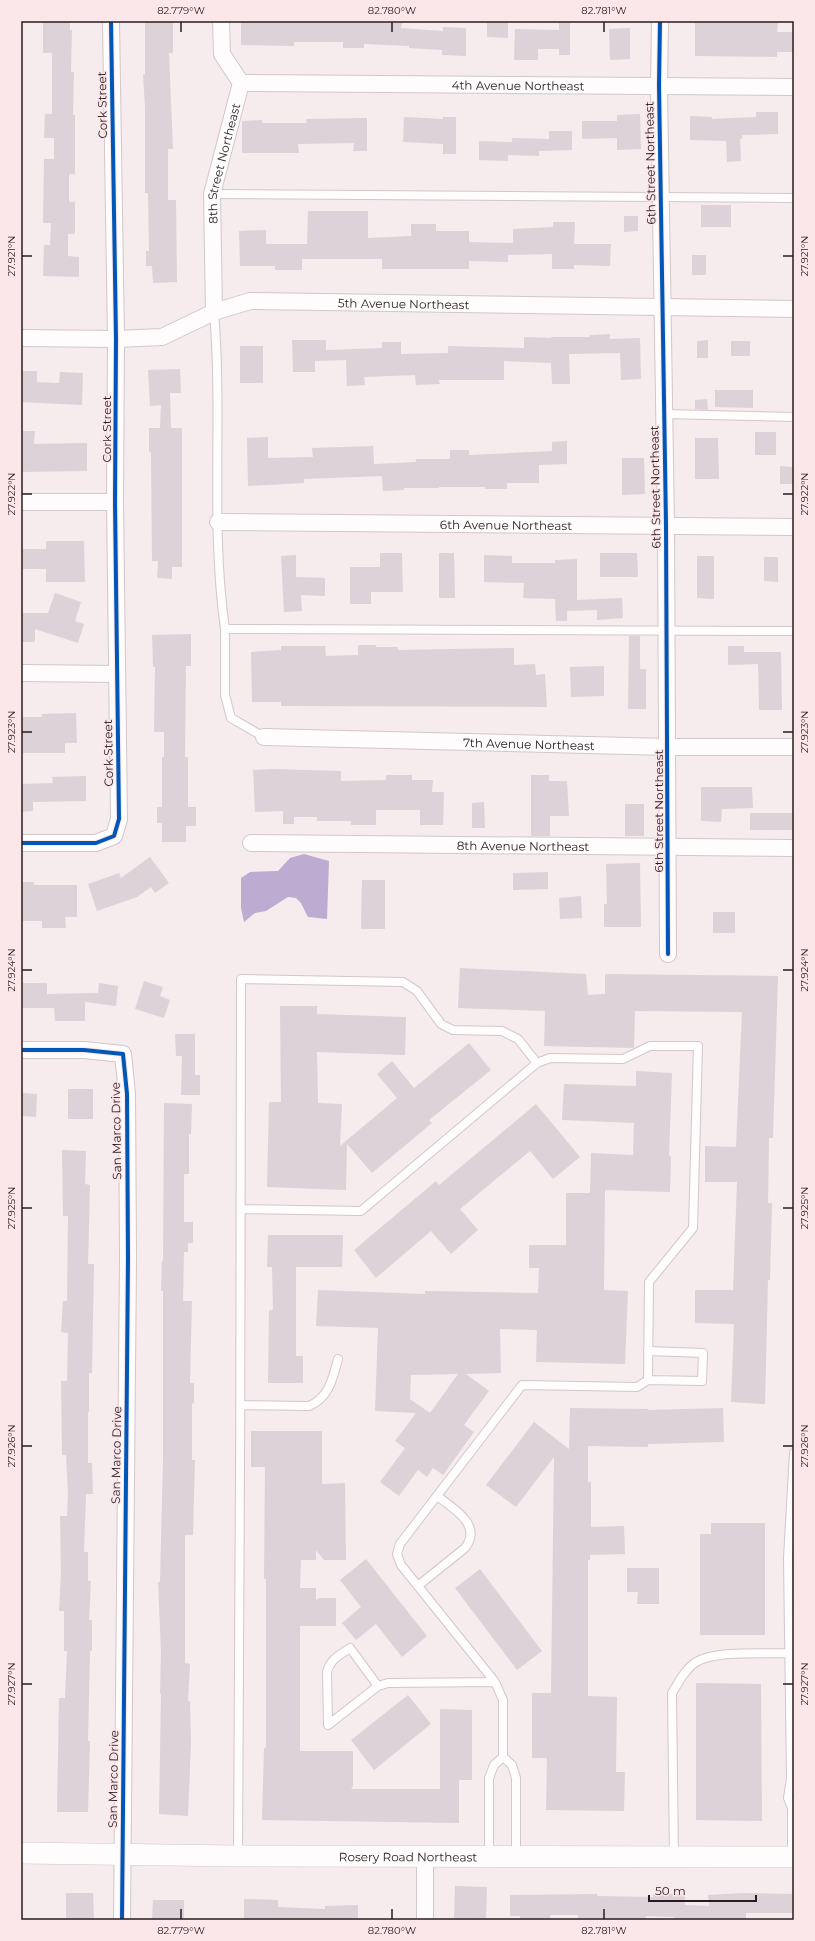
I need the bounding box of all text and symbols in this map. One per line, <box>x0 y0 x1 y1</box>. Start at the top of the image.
text: 82.779°W <box>157 4 205 17</box>
text: 82.780°W <box>368 4 416 17</box>
text: 82.781°W <box>581 4 627 17</box>
street label: Cork Street <box>94 71 110 139</box>
street label: 4th Avenue Northeast <box>452 77 585 93</box>
street label: 8th Street Northeast <box>204 101 243 224</box>
street label: 6th Street Northeast <box>641 101 659 225</box>
text: 27.921°N <box>5 236 18 276</box>
text: 27.921°N <box>798 236 811 276</box>
street label: 5th Avenue Northeast <box>338 295 470 312</box>
street label: Cork Street <box>99 395 114 463</box>
street label: 6th Street Northeast <box>646 425 664 549</box>
text: 27.922°N <box>5 473 18 515</box>
text: 27.922°N <box>798 473 811 515</box>
street label: 6th Avenue Northeast <box>440 516 572 533</box>
text: 27.923°N <box>5 711 18 753</box>
text: 27.923°N <box>798 711 811 753</box>
street label: Cork Street <box>100 719 116 787</box>
street label: 7th Avenue Northeast <box>463 734 595 753</box>
street label: 6th Street Northeast <box>651 749 666 873</box>
street label: 8th Avenue Northeast <box>457 837 589 854</box>
text: 27.924°N <box>5 948 18 992</box>
text: 27.924°N <box>798 948 811 992</box>
street label: San Marco Drive <box>108 1082 124 1180</box>
text: 27.925°N <box>5 1187 18 1229</box>
text: 27.925°N <box>798 1187 811 1229</box>
street label: San Marco Drive <box>108 1406 124 1504</box>
text: 27.926°N <box>5 1424 18 1468</box>
text: 27.926°N <box>798 1424 811 1468</box>
text: 27.927°N <box>5 1662 18 1706</box>
text: 27.927°N <box>798 1662 811 1706</box>
street label: San Marco Drive <box>105 1730 121 1828</box>
street label: Rosery Road Northeast <box>339 1849 477 1864</box>
scale bar <box>649 1877 756 1903</box>
text: 50 m <box>655 1883 686 1898</box>
text: 82.779°W <box>157 1924 205 1937</box>
text: 82.780°W <box>368 1924 416 1937</box>
text: 82.781°W <box>581 1924 627 1937</box>

